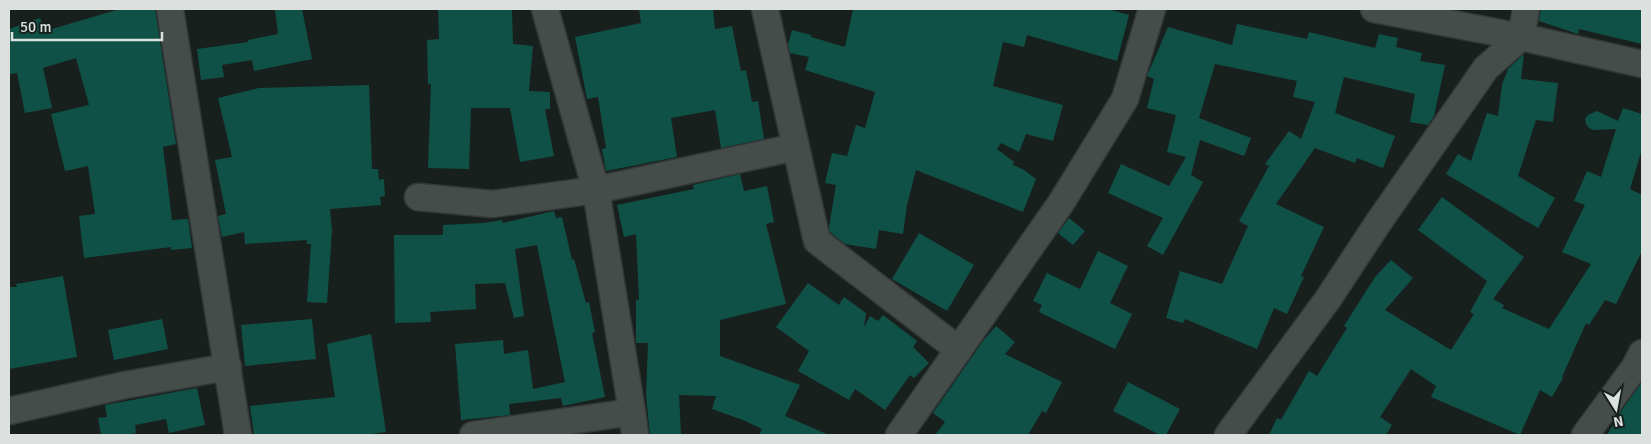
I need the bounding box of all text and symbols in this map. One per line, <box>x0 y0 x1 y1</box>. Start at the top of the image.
scale bar <box>12 10 162 42</box>
text: 50 m <box>20 18 51 36</box>
north arrow <box>1591 384 1641 434</box>
text: N <box>1612 412 1625 431</box>

